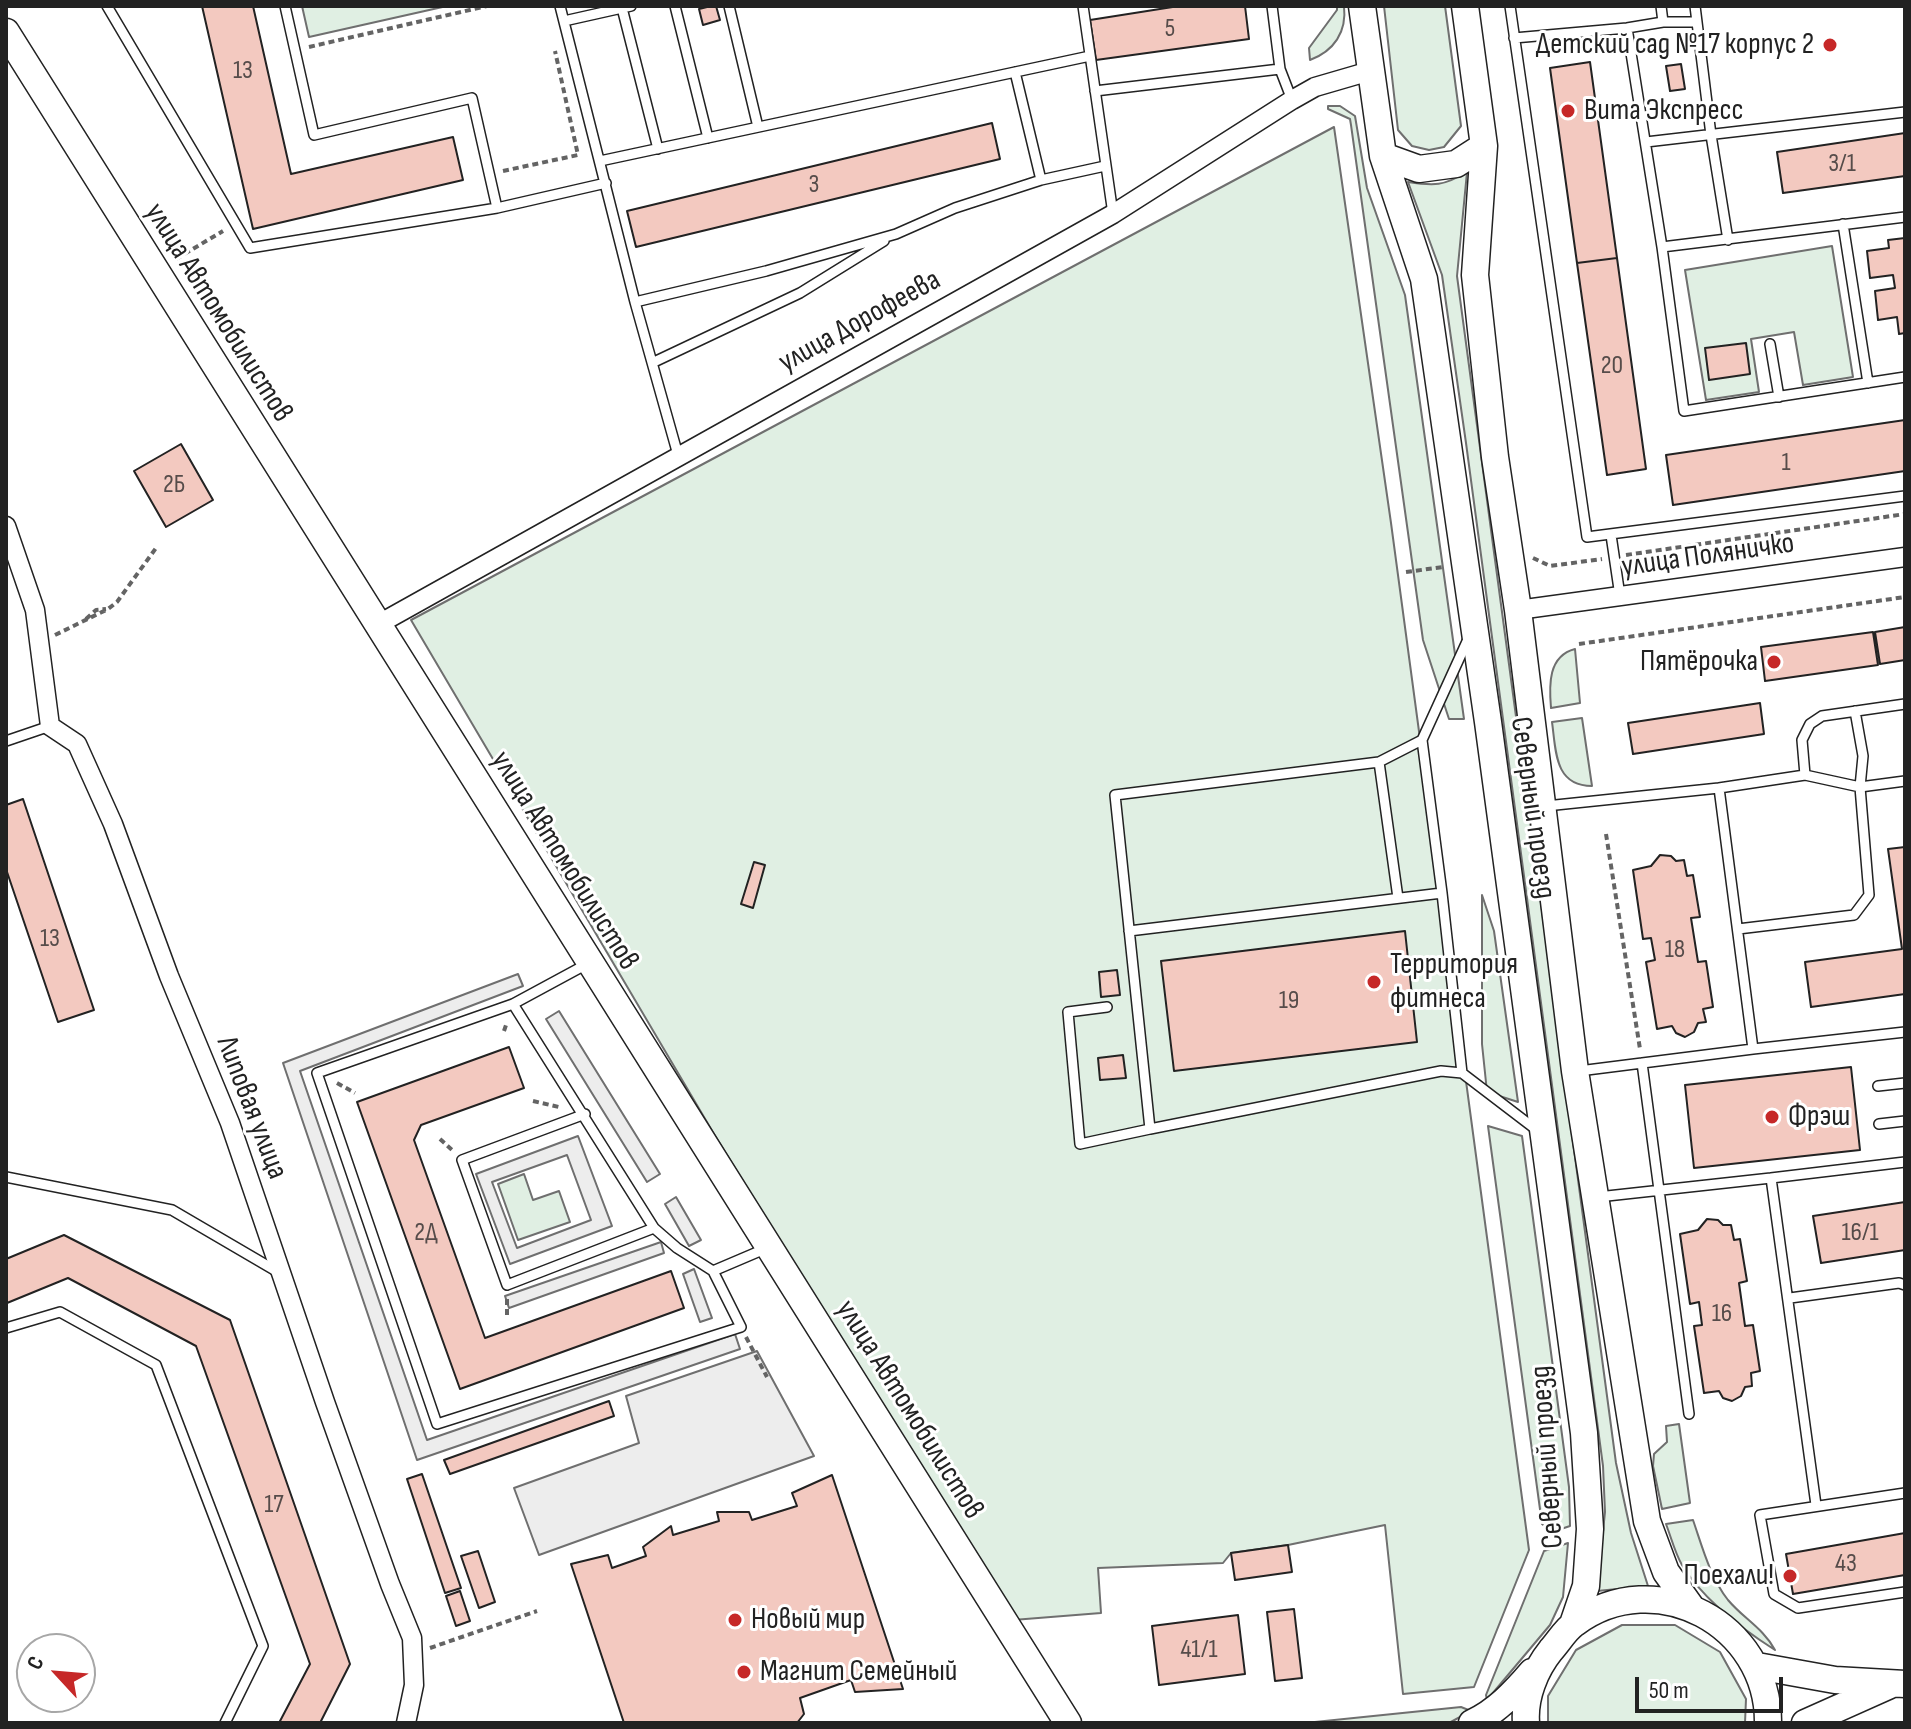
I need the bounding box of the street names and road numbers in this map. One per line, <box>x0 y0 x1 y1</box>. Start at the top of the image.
street label: улица Автомобилистов <box>136 197 300 429</box>
street label: улица Дорофеева <box>773 263 947 381</box>
street label: улица Поляничко <box>1619 526 1797 586</box>
street label: Северный проезд <box>1501 715 1563 901</box>
street label: улица Автомобилистов <box>482 745 646 977</box>
street label: Липовая улица <box>207 1032 295 1184</box>
street label: улица Автомобилистов <box>827 1294 991 1526</box>
street label: Северный проезд <box>1524 1364 1572 1550</box>

